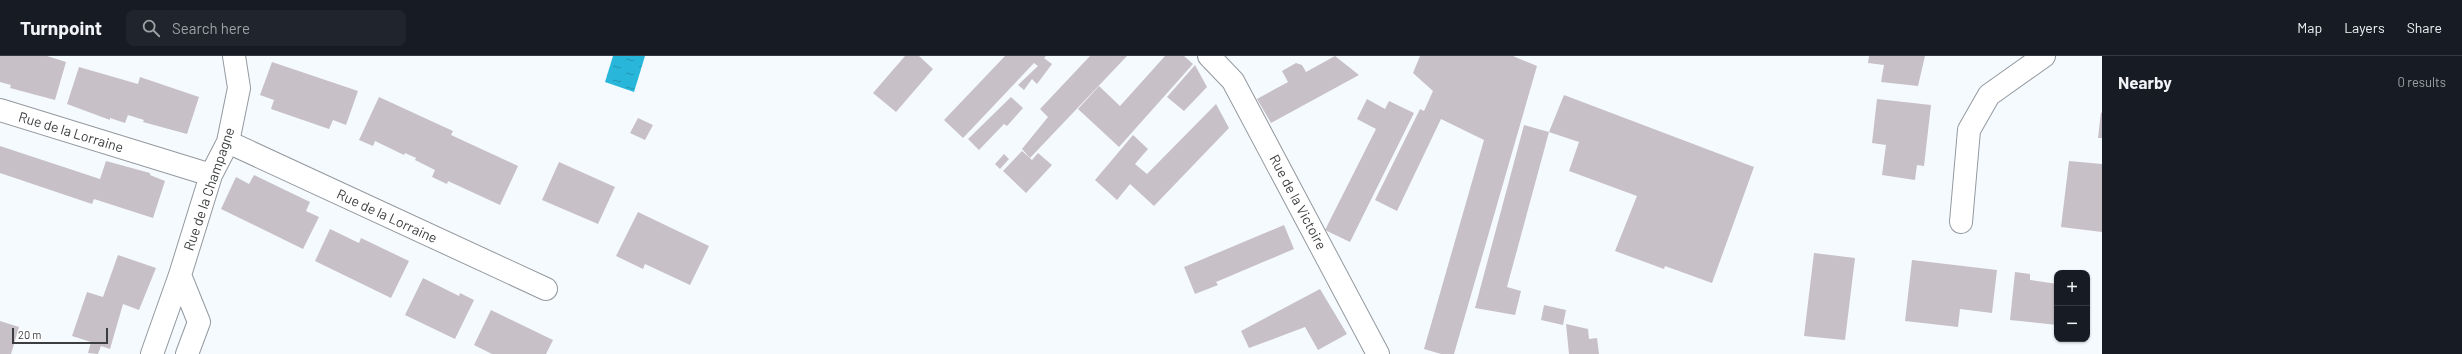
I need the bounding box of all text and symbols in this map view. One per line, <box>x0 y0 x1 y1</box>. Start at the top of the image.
search box <box>126 10 406 46</box>
text: Turnpoint <box>20 16 102 39</box>
icon: search <box>140 17 162 39</box>
text: Search here <box>172 19 250 37</box>
text: Map <box>2297 19 2322 36</box>
text: Layers <box>2344 19 2385 36</box>
text: Share <box>2407 19 2442 36</box>
text: Nearby <box>2118 72 2172 92</box>
text: 0 results <box>2397 74 2446 90</box>
street label: Rue de la Lorraine <box>17 107 126 156</box>
street label: Rue de la Champagne <box>179 125 238 253</box>
street label: Rue de la Victoire <box>1266 151 1331 252</box>
street label: Rue de la Lorraine <box>334 185 440 246</box>
map controls <box>2054 270 2090 342</box>
button: + <box>2054 270 2090 306</box>
button: − <box>2054 306 2090 342</box>
scale bar <box>12 326 108 345</box>
text: 20 m <box>18 328 41 341</box>

